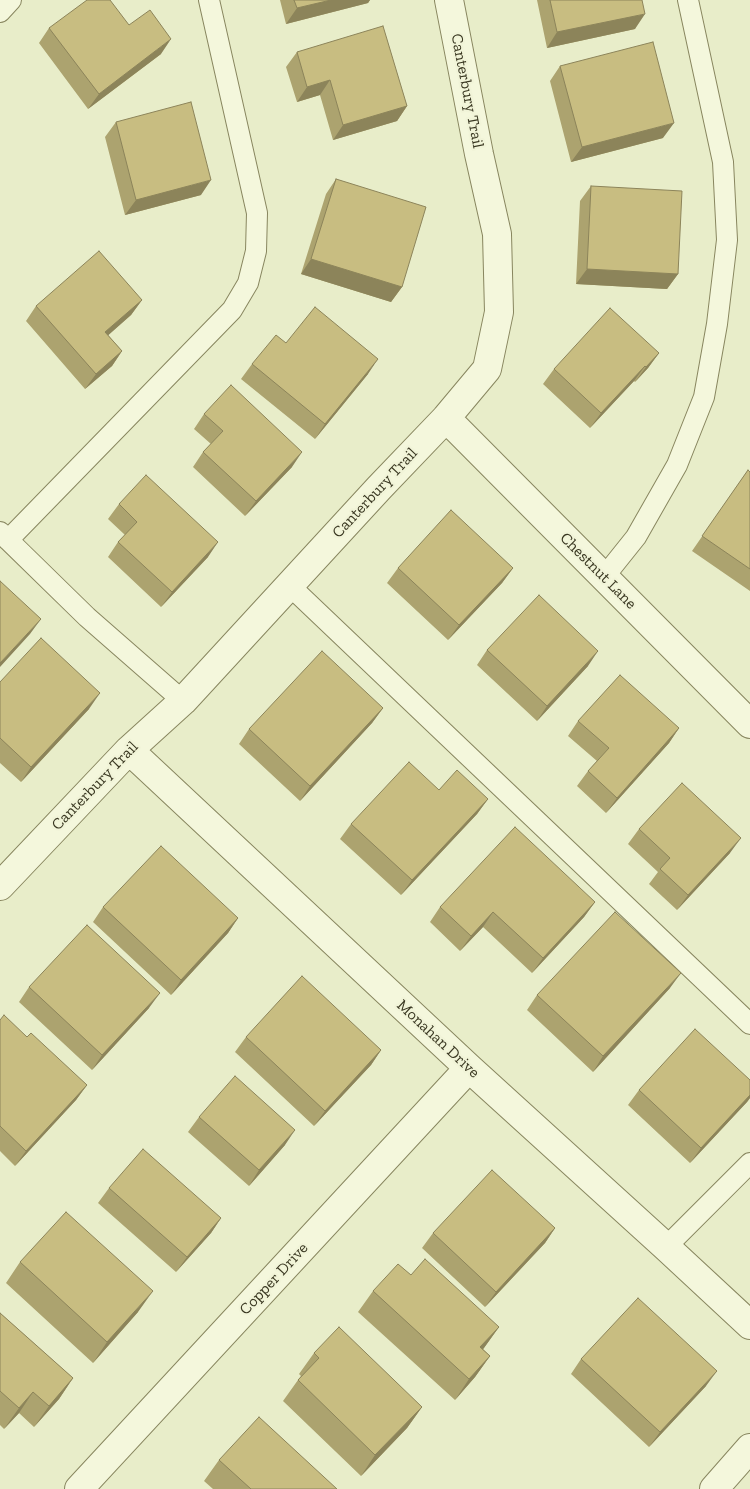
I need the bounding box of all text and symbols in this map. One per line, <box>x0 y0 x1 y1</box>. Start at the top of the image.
street label: Canterbury Trail <box>446 32 488 150</box>
street label: Canterbury Trail <box>328 444 422 542</box>
street label: Chestnut Lane <box>556 529 640 613</box>
street label: Canterbury Trail <box>48 737 142 835</box>
street label: Monahan Drive <box>393 996 483 1082</box>
street label: Copper Drive <box>236 1239 312 1319</box>

